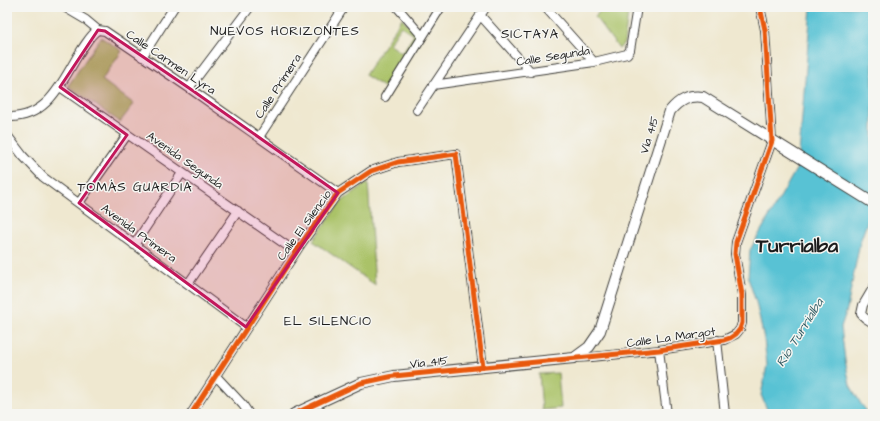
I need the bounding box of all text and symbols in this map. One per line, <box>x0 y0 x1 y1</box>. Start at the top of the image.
district label: NUEVOS HORIZONTES <box>210 22 360 40</box>
district label: SICTAYA <box>501 25 559 43</box>
street label: Calle Carmen Lyra <box>122 26 219 100</box>
street label: Calle Segunda <box>515 42 591 72</box>
street label: Calle Primera <box>251 50 306 122</box>
street label: Vía 415 <box>636 114 663 156</box>
street label: Avenida Segunda <box>142 128 226 194</box>
district label: TOMÁS GUARDIA <box>77 178 193 196</box>
street label: Calle El Silencio <box>273 186 336 264</box>
street label: Avenida Primera <box>97 200 180 267</box>
district label: Turrialba <box>755 232 839 260</box>
water label: Río Turrialba <box>772 294 829 370</box>
district label: EL SILENCIO <box>284 312 372 330</box>
street label: Calle La Margot <box>626 323 717 353</box>
street label: Vía 415 <box>409 352 450 373</box>

